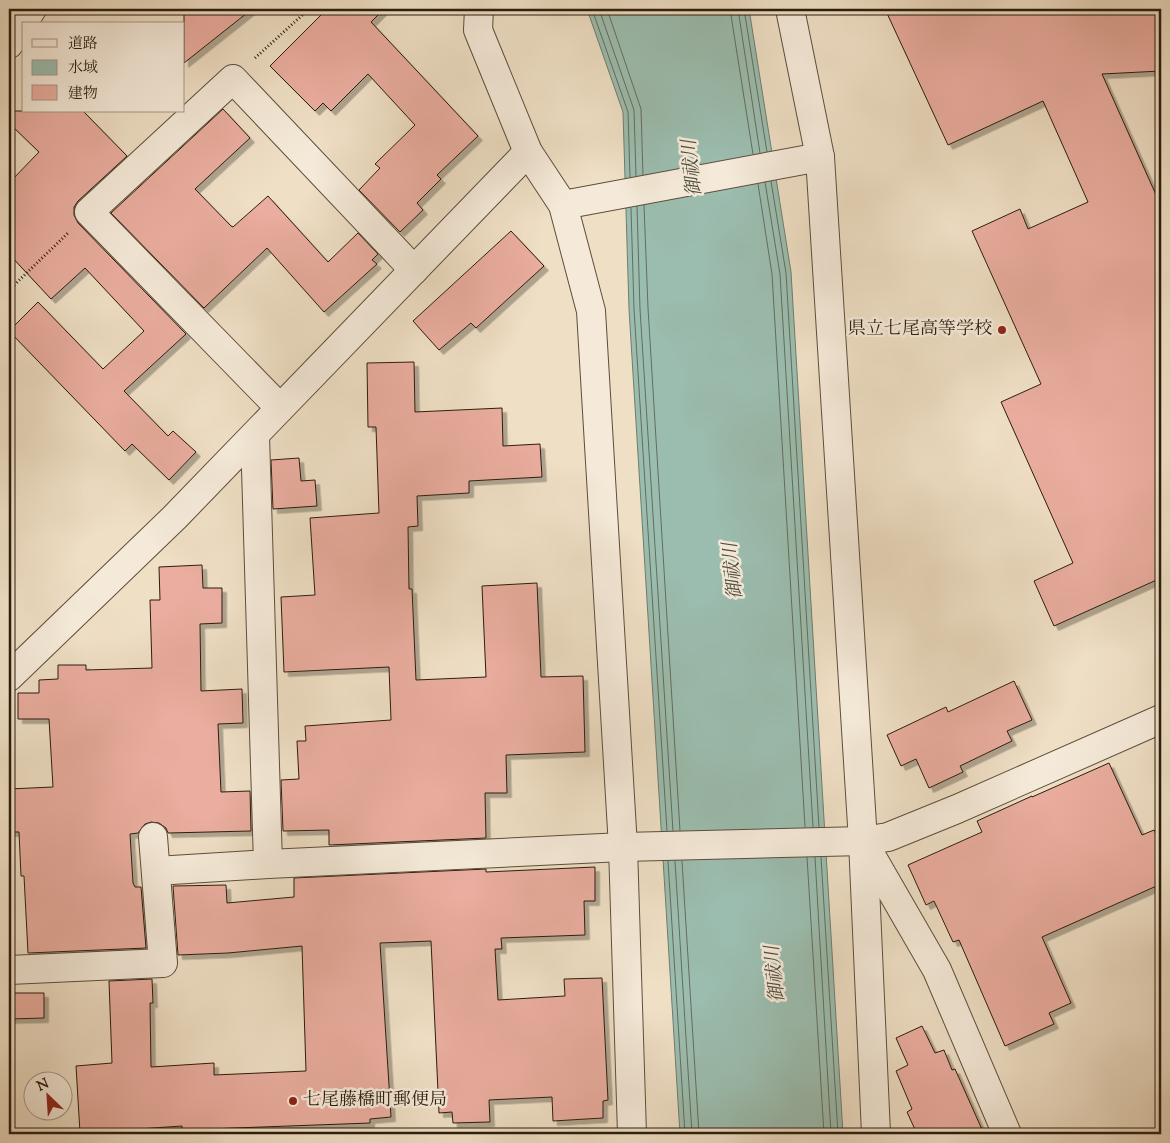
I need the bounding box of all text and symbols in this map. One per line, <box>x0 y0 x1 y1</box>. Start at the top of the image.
legend <box>22 22 185 112</box>
text: 道路 <box>68 34 98 55</box>
text: 水域 <box>68 58 98 79</box>
text: 建物 <box>68 84 98 105</box>
water label: 御祓川 <box>676 136 709 198</box>
place label: 県立七尾高等学校 <box>848 317 992 343</box>
marker: 県立七尾高等学校 <box>996 324 1008 336</box>
water label: 御祓川 <box>717 539 750 601</box>
water label: 御祓川 <box>759 942 792 1004</box>
north arrow <box>22 1070 72 1120</box>
text: N <box>34 1075 53 1097</box>
place label: 七尾藤橋町郵便局 <box>303 1088 447 1114</box>
marker: 七尾藤橋町郵便局 <box>287 1095 299 1107</box>

